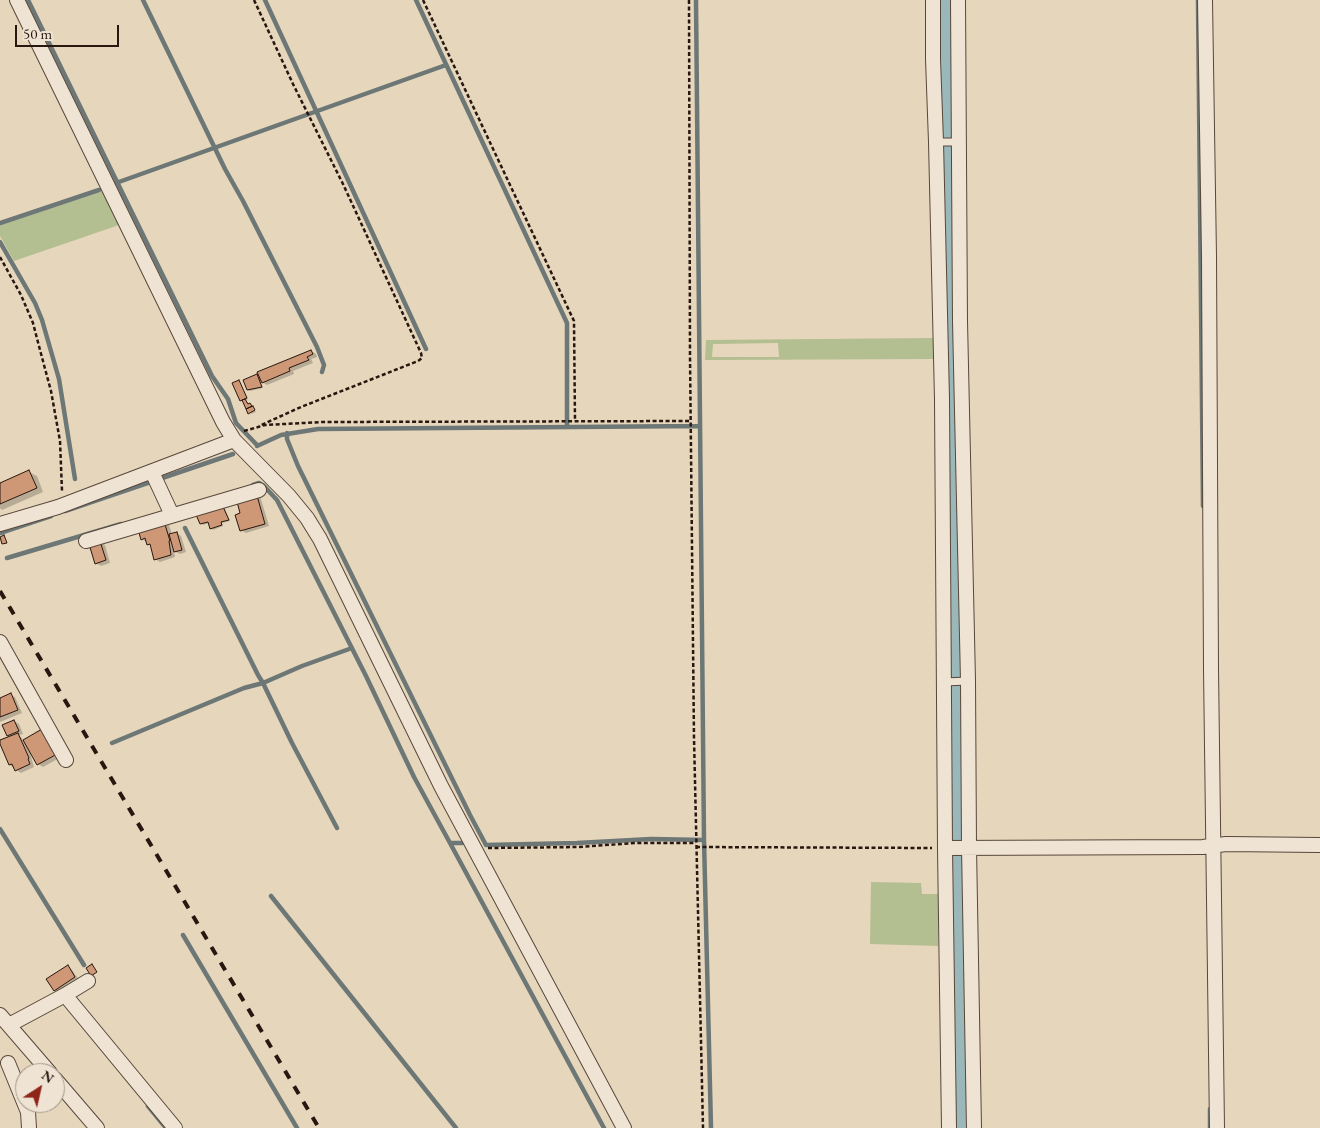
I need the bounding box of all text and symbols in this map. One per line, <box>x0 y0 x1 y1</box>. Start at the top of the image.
scale bar <box>18 15 121 47</box>
text: 50 m <box>23 24 52 43</box>
north arrow <box>15 1063 65 1113</box>
text: N <box>38 1066 58 1087</box>

